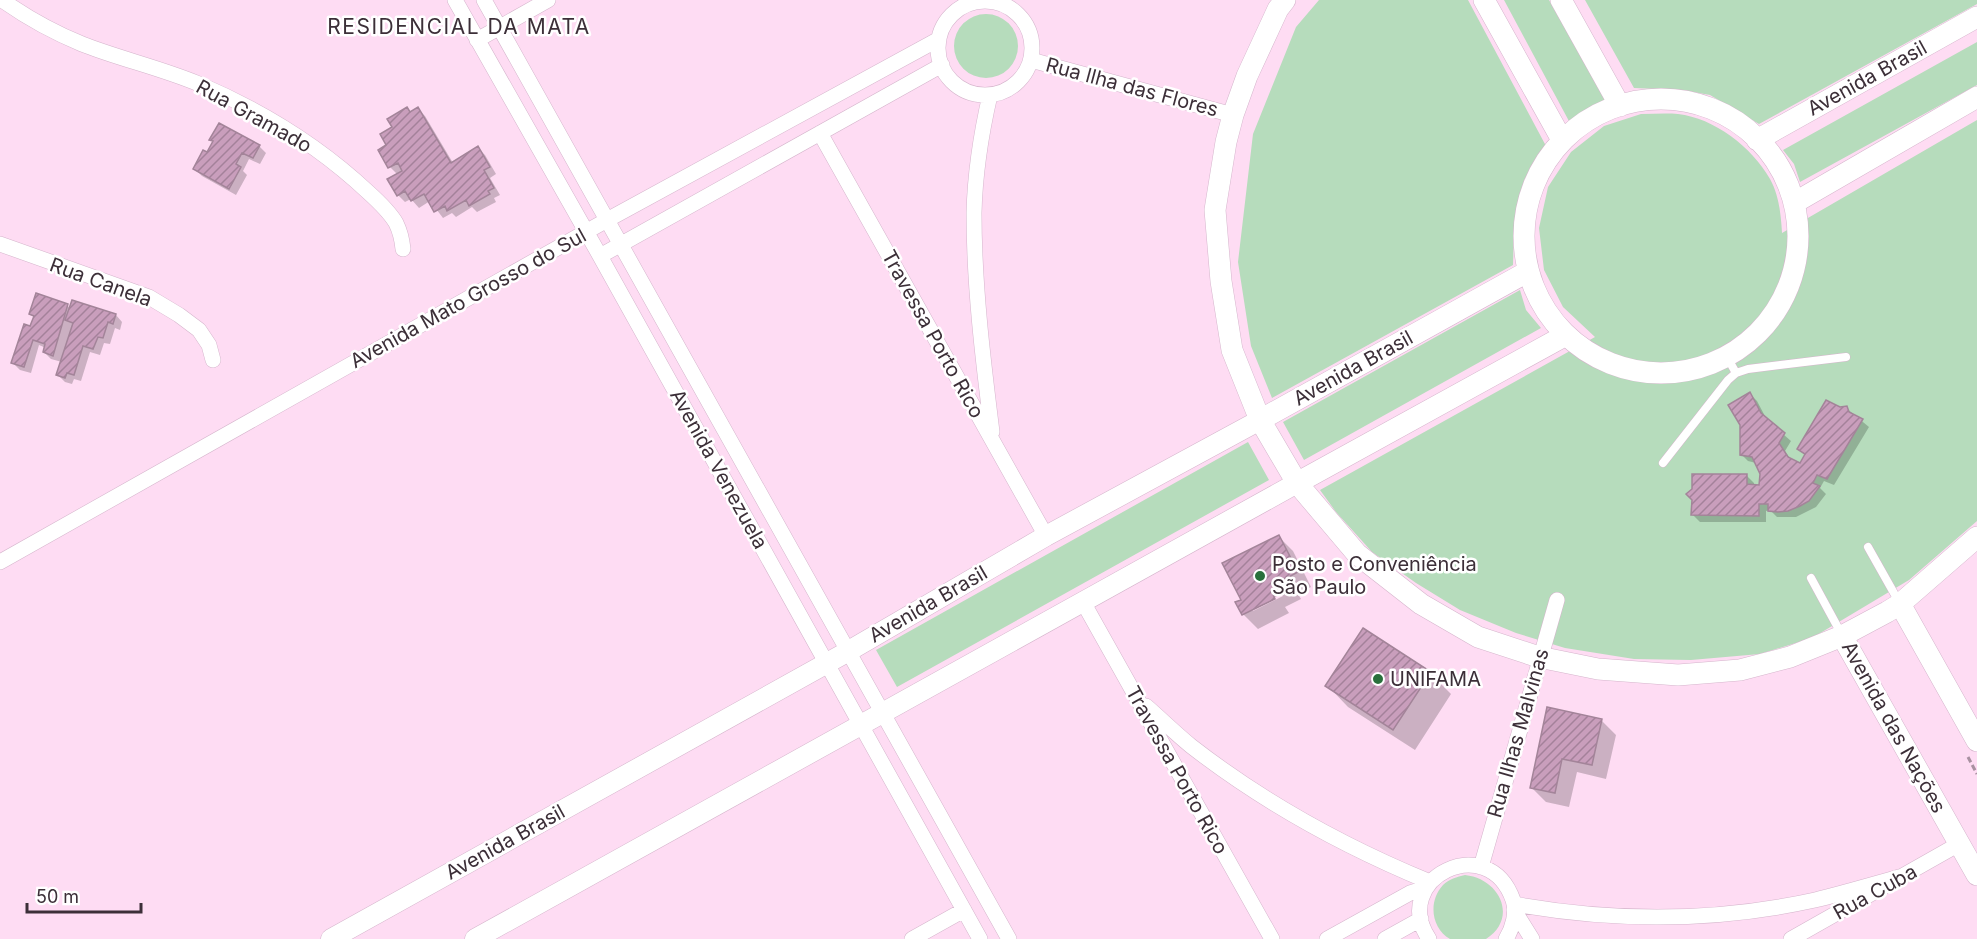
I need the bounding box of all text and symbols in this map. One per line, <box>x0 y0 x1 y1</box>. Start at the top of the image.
district label: RESIDENCIAL DA MATA <box>327 14 591 39</box>
street label: Avenida Brasil <box>1803 35 1931 121</box>
street label: Rua llha das Flores <box>1043 52 1221 122</box>
street label: Rua Gramado <box>192 74 316 158</box>
street label: Avenida Mato Grosso do Sul <box>346 223 590 373</box>
street label: Travessa Porto Rico <box>877 246 989 422</box>
street label: Rua Canela <box>47 252 155 312</box>
street label: Avenida Brasil <box>1289 325 1417 411</box>
street label: Avenida Venezuela <box>665 385 773 553</box>
place label: Posto e Conveniência São Paulo <box>1272 552 1477 599</box>
street label: Avenida Brasil <box>864 560 992 648</box>
marker: Posto e Conveniência São Paulo <box>1253 569 1267 583</box>
street label: Avenida das Nações <box>1837 637 1951 817</box>
street label: Rua Ilhas Malvinas <box>1482 646 1554 820</box>
place label: UNIFAMA <box>1390 667 1481 691</box>
marker: UNIFAMA <box>1371 672 1385 686</box>
street label: Travessa Porto Rico <box>1121 682 1233 858</box>
street label: Avenida Brasil <box>441 799 569 885</box>
street label: Rua Cuba <box>1829 859 1921 925</box>
scale bar <box>27 876 141 914</box>
text: 50 m <box>36 886 79 907</box>

